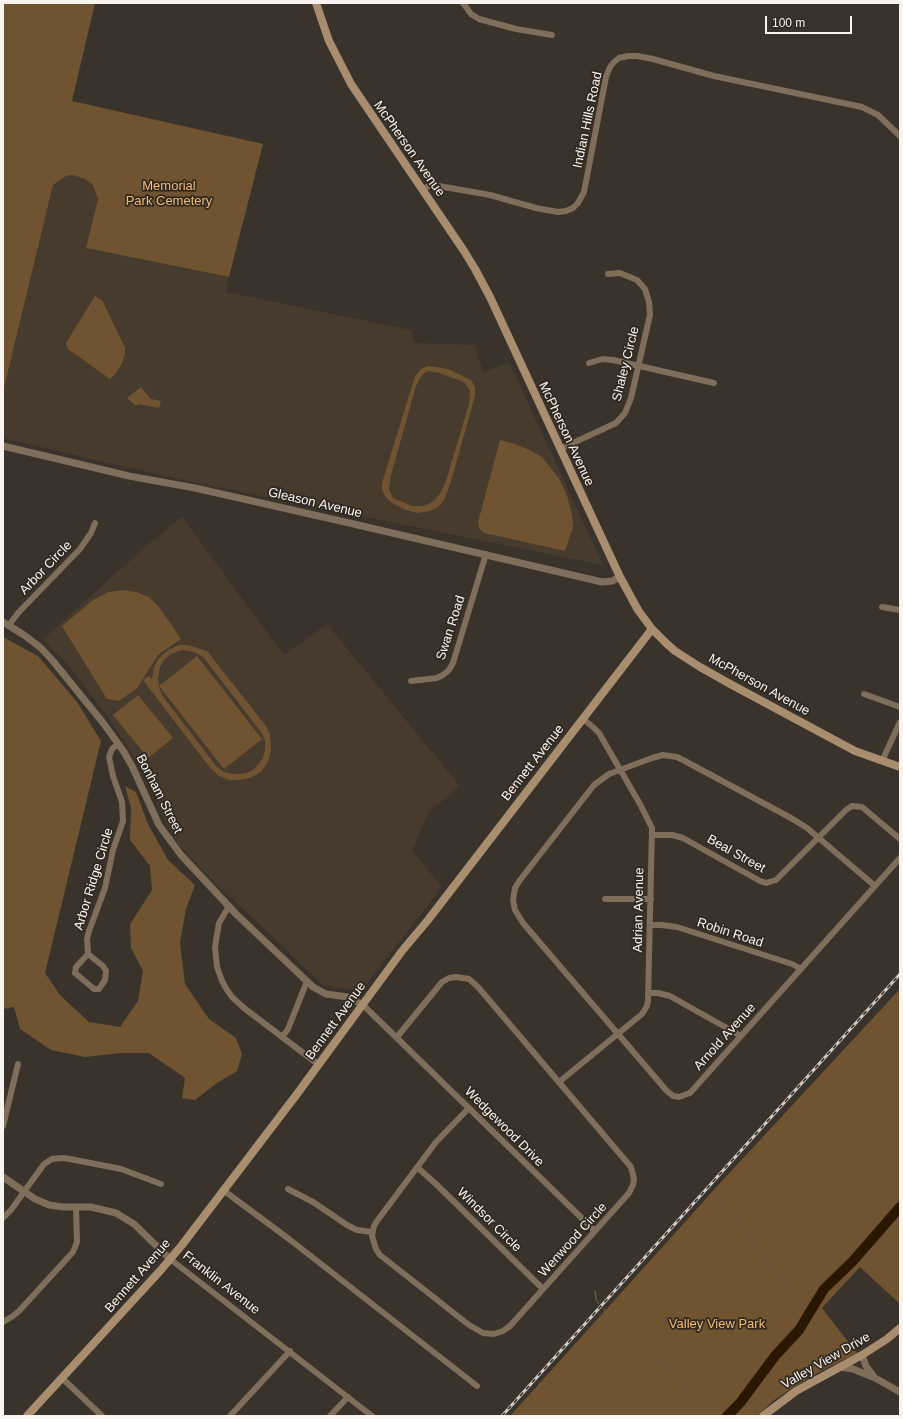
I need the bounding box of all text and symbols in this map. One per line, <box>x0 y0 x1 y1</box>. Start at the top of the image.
scale bar <box>767 8 854 34</box>
text: 100 m <box>772 16 805 30</box>
street label: Indian Hills Road <box>570 70 606 170</box>
street label: McPherson Avenue <box>370 98 448 200</box>
park label: Memorial Park Cemetery <box>126 178 212 209</box>
street label: Shaley Circle <box>609 325 643 403</box>
street label: McPherson Avenue <box>535 379 597 489</box>
street label: Gleason Avenue <box>267 485 363 521</box>
street label: Arbor Circle <box>17 538 75 598</box>
street label: Swan Road <box>433 594 469 662</box>
street label: McPherson Avenue <box>706 651 812 719</box>
street label: Bennett Avenue <box>498 722 568 804</box>
street label: Bonham Street <box>132 752 186 836</box>
street label: Arbor Ridge Circle <box>71 826 117 932</box>
street label: Beal Street <box>704 832 768 876</box>
street label: Adrian Avenue <box>630 867 648 953</box>
street label: Robin Road <box>695 915 765 951</box>
street label: Bennett Avenue <box>303 979 369 1063</box>
street label: Arnold Avenue <box>691 1000 759 1074</box>
street label: Wedgewood Drive <box>461 1084 547 1170</box>
street label: Windsor Circle <box>454 1185 524 1255</box>
street label: Wenwood Circle <box>536 1200 610 1280</box>
street label: Bennett Avenue <box>102 1236 174 1316</box>
street label: Franklin Avenue <box>179 1248 263 1318</box>
park label: Valley View Park <box>669 1316 765 1332</box>
street label: Valley View Drive <box>779 1329 873 1393</box>

